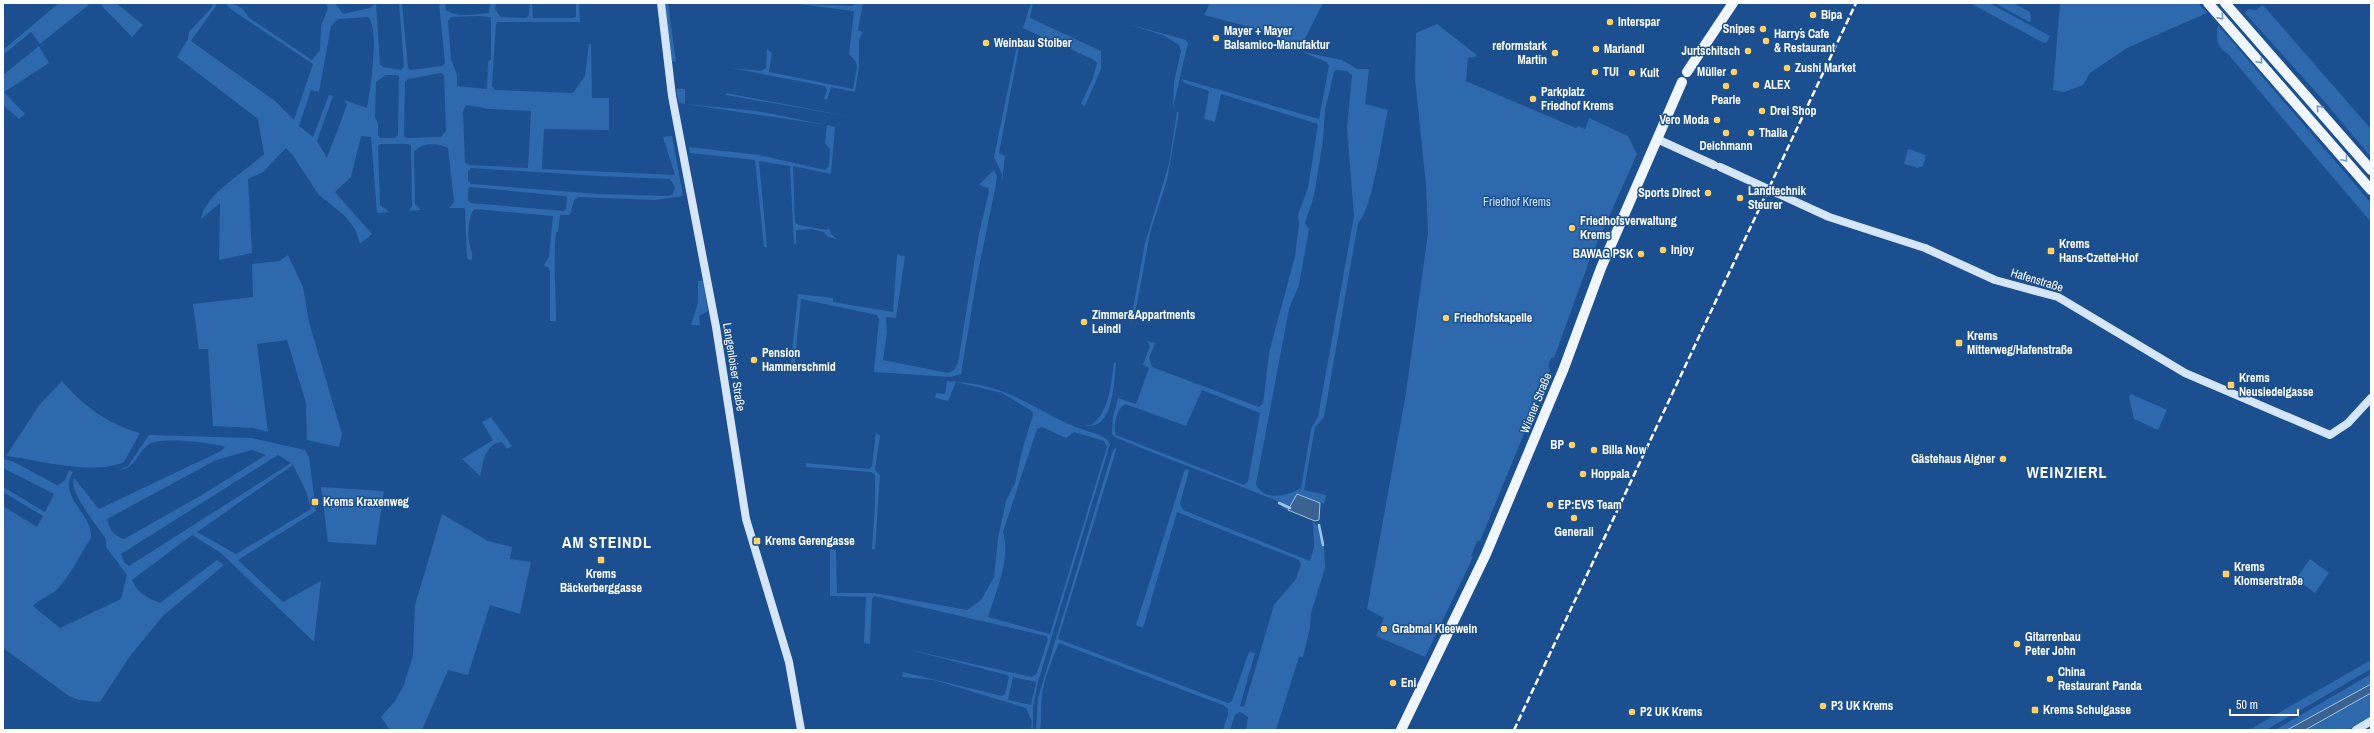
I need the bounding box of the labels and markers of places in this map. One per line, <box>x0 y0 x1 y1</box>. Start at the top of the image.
place label: Bipa <box>1821 7 1843 23</box>
marker: Bipa <box>1808 10 1818 20</box>
place label: Interspar <box>1618 14 1660 30</box>
marker: Interspar <box>1605 17 1615 27</box>
place label: Snipes <box>1723 21 1756 37</box>
place label: Mayer + Mayer Balsamico-Manufaktur <box>1224 23 1330 53</box>
marker: Snipes <box>1758 24 1768 34</box>
place label: Harry´s Cafe & Restaurant <box>1774 26 1836 56</box>
marker: Mayer + Mayer Balsamico-Manufaktur <box>1211 33 1221 43</box>
place label: Weinbau Stoiber <box>994 35 1072 51</box>
marker: Harry´s Cafe & Restaurant <box>1761 36 1771 46</box>
marker: Weinbau Stoiber <box>981 38 991 48</box>
place label: reformstark Martin <box>1492 38 1548 68</box>
place label: Mariandl <box>1604 41 1645 57</box>
place label: Jurtschitsch <box>1681 43 1740 59</box>
marker: Mariandl <box>1591 44 1601 54</box>
marker: Jurtschitsch <box>1743 46 1753 56</box>
marker: reformstark Martin <box>1550 48 1560 58</box>
place label: Zushi Market <box>1795 60 1856 76</box>
marker: Zushi Market <box>1782 63 1792 73</box>
place label: TUI <box>1603 64 1619 80</box>
place label: Müller <box>1697 64 1726 80</box>
place label: Kult <box>1640 65 1660 81</box>
marker: TUI <box>1590 67 1600 77</box>
marker: Müller <box>1729 67 1739 77</box>
marker: Kult <box>1627 68 1637 78</box>
place label: ALEX <box>1764 77 1791 93</box>
marker: ALEX <box>1751 80 1761 90</box>
marker: Pearle <box>1721 81 1731 91</box>
place label: Parkplatz Friedhof Krems <box>1541 84 1614 114</box>
place label: Pearle <box>1711 92 1741 108</box>
marker: Parkplatz Friedhof Krems <box>1528 94 1538 104</box>
place label: Drei Shop <box>1770 103 1816 119</box>
marker: Drei Shop <box>1757 106 1767 116</box>
place label: Vero Moda <box>1659 112 1710 128</box>
marker: Vero Moda <box>1712 115 1722 125</box>
place label: Thalia <box>1759 125 1788 141</box>
marker: Deichmann <box>1721 128 1731 138</box>
marker: Thalia <box>1746 128 1756 138</box>
place label: Deichmann <box>1699 138 1753 154</box>
place label: Landtechnik Steurer <box>1748 183 1806 213</box>
place label: Sports Direct <box>1638 185 1701 201</box>
marker: Sports Direct <box>1703 188 1713 198</box>
marker: Landtechnik Steurer <box>1735 193 1745 203</box>
place label: Friedhofsverwaltung Krems <box>1580 213 1677 243</box>
marker: Friedhofsverwaltung Krems <box>1567 223 1577 233</box>
place label: Krems Hans-Czettel-Hof <box>2059 236 2139 266</box>
place label: Injoy <box>1671 242 1694 258</box>
marker: Injoy <box>1658 245 1668 255</box>
place label: BAWAG PSK <box>1573 246 1634 262</box>
marker: Krems Hans-Czettel-Hof <box>2046 246 2056 256</box>
marker: BAWAG PSK <box>1636 249 1646 259</box>
place label: Zimmer&Appartments Leindl <box>1092 307 1196 337</box>
place label: Friedhofskapelle <box>1454 310 1533 326</box>
marker: Friedhofskapelle <box>1441 313 1451 323</box>
marker: Zimmer&Appartments Leindl <box>1079 317 1089 327</box>
place label: Krems Mitterweg/Hafenstraße <box>1967 328 2073 358</box>
marker: Krems Mitterweg/Hafenstraße <box>1954 338 1964 348</box>
place label: Pension Hammerschmid <box>762 345 836 375</box>
marker: Pension Hammerschmid <box>749 355 759 365</box>
place label: Krems Neusiedelgasse <box>2239 370 2314 400</box>
marker: Krems Neusiedelgasse <box>2226 380 2236 390</box>
place label: BP <box>1550 437 1564 453</box>
marker: BP <box>1567 440 1577 450</box>
place label: Billa Now <box>1602 442 1647 458</box>
marker: Billa Now <box>1589 445 1599 455</box>
place label: Gästehaus Aigner <box>1911 451 1995 467</box>
marker: Gästehaus Aigner <box>1998 454 2008 464</box>
place label: Hoppala <box>1591 466 1630 482</box>
marker: Hoppala <box>1578 469 1588 479</box>
place label: Krems Kraxenweg <box>323 494 409 510</box>
marker: Krems Kraxenweg <box>310 497 320 507</box>
place label: EP:EVS Team <box>1558 497 1622 513</box>
marker: EP:EVS Team <box>1545 500 1555 510</box>
marker: Generali <box>1569 513 1579 523</box>
place label: Generali <box>1554 524 1594 540</box>
place label: Krems Gerengasse <box>765 533 855 549</box>
marker: Krems Gerengasse <box>752 536 762 546</box>
marker: Krems Bäckerberggasse <box>596 555 606 565</box>
place label: Krems Klomserstraße <box>2234 559 2303 589</box>
place label: Krems Bäckerberggasse <box>560 566 643 596</box>
marker: Krems Klomserstraße <box>2221 569 2231 579</box>
place label: Grabmal Kleewein <box>1392 621 1477 637</box>
marker: Grabmal Kleewein <box>1379 624 1389 634</box>
place label: Gitarrenbau Peter John <box>2025 629 2081 659</box>
marker: Gitarrenbau Peter John <box>2012 639 2022 649</box>
place label: China Restaurant Panda <box>2058 664 2142 694</box>
marker: China Restaurant Panda <box>2045 674 2055 684</box>
place label: Eni <box>1401 675 1417 691</box>
marker: Eni <box>1388 678 1398 688</box>
place label: P3 UK Krems <box>1831 698 1894 714</box>
marker: P3 UK Krems <box>1818 701 1828 711</box>
place label: Krems Schulgasse <box>2043 702 2132 718</box>
place label: P2 UK Krems <box>1640 704 1703 720</box>
marker: Krems Schulgasse <box>2030 705 2040 715</box>
marker: P2 UK Krems <box>1627 707 1637 717</box>

